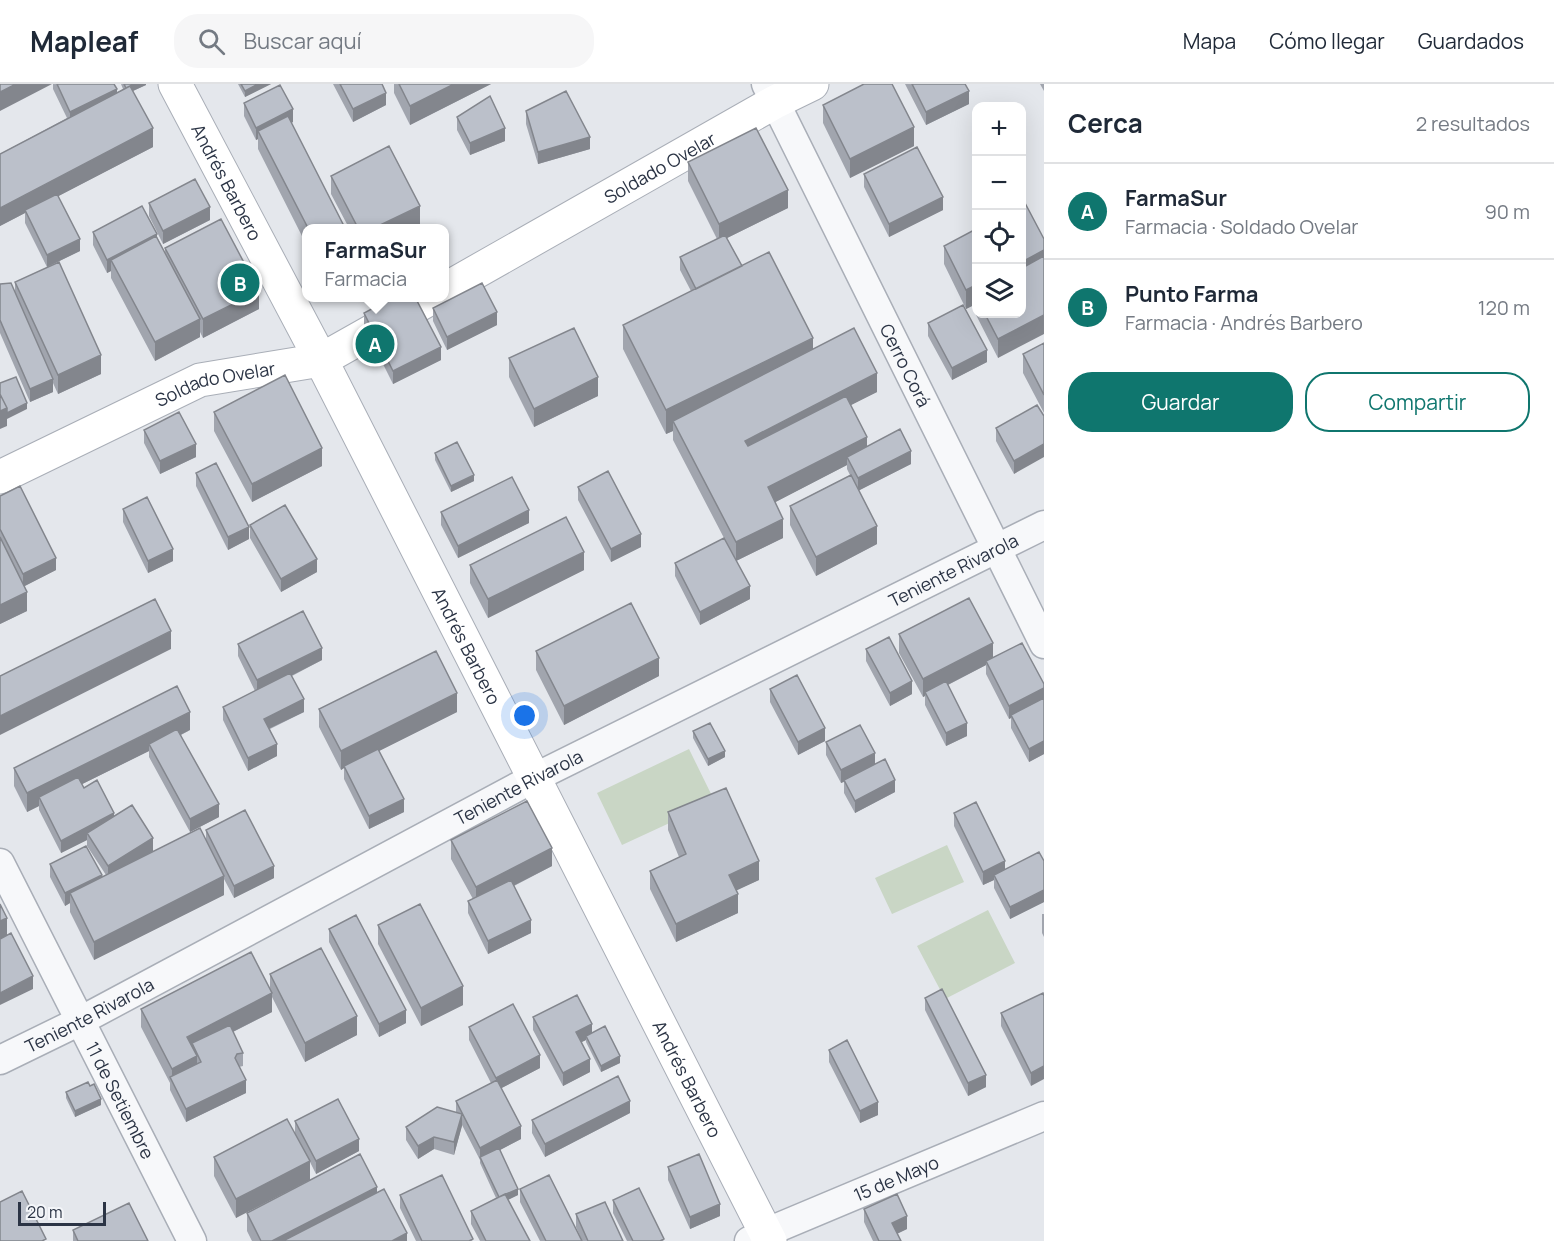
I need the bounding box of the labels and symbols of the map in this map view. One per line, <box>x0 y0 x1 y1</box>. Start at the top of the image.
street label: Andrés Barbero <box>186 120 268 245</box>
street label: Soldado Ovelar <box>600 126 720 209</box>
pin: B <box>220 260 260 306</box>
street label: Cerro Corá <box>875 320 936 411</box>
pin: A <box>356 322 394 366</box>
street label: Soldado Ovelar <box>151 356 277 412</box>
street label: Teniente Rivarola <box>884 528 1022 612</box>
street label: Andrés Barbero <box>427 583 507 708</box>
your location <box>510 701 539 730</box>
street label: Teniente Rivarola <box>450 744 587 831</box>
street label: Teniente Rivarola <box>21 972 158 1058</box>
street label: Andrés Barbero <box>647 1016 727 1141</box>
street label: 11 de Setiembre <box>81 1037 160 1163</box>
street label: 15 de Mayo <box>850 1150 942 1207</box>
scale bar <box>18 1199 106 1226</box>

